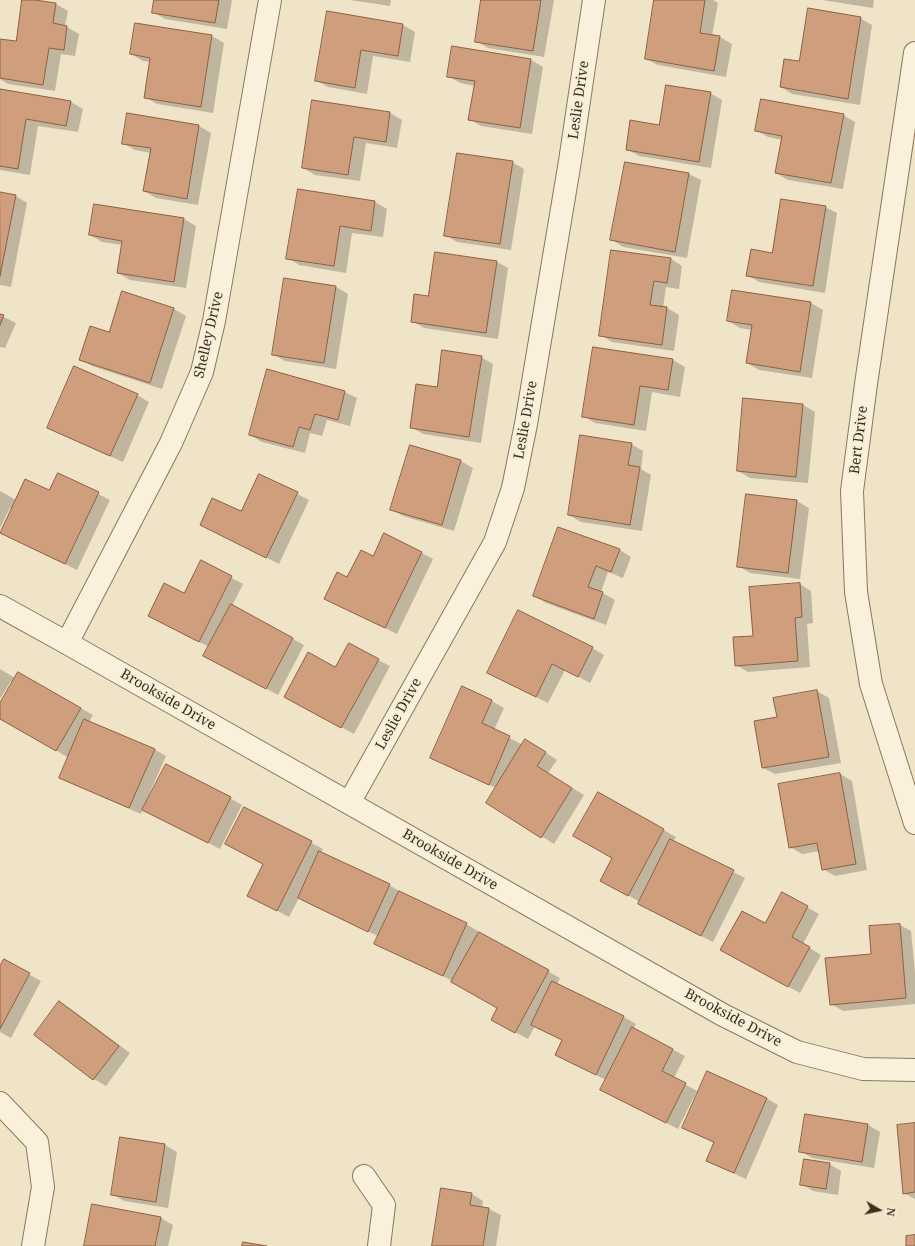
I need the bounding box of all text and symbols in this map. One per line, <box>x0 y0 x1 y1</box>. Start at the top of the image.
street label: Leslie Drive <box>565 60 593 140</box>
street label: Shelley Drive <box>191 290 227 380</box>
street label: Leslie Drive <box>511 379 541 461</box>
street label: Bert Drive <box>846 405 872 475</box>
street label: Brookside Drive <box>117 666 219 734</box>
street label: Leslie Drive <box>372 675 426 753</box>
street label: Brookside Drive <box>399 826 501 894</box>
street label: Brookside Drive <box>682 985 784 1051</box>
north arrow <box>859 1190 899 1230</box>
text: N <box>883 1206 899 1217</box>

